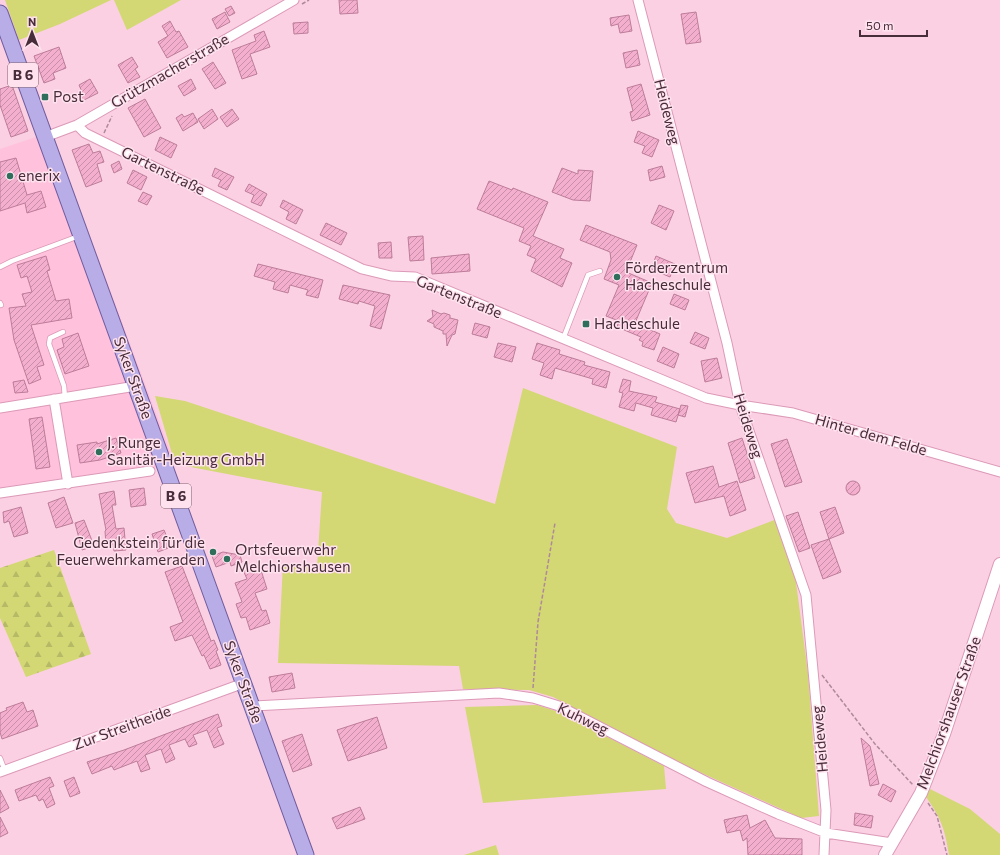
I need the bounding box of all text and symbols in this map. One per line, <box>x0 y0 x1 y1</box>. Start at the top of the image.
north arrow <box>12 12 52 52</box>
scale bar <box>860 12 927 38</box>
text: N <box>28 15 36 28</box>
text: 50 m <box>866 18 894 32</box>
street label: Grützmacherstraße <box>107 29 232 111</box>
road number: B 6 <box>8 63 38 87</box>
street label: Heideweg <box>651 77 685 147</box>
place label: Post <box>53 87 84 105</box>
marker: Post <box>40 92 50 102</box>
street label: Gartenstraße <box>119 142 208 198</box>
place label: enerix <box>18 166 60 184</box>
marker: enerix <box>5 171 15 181</box>
place label: Förderzentrum Hacheschule <box>625 258 728 293</box>
street label: Gartenstraße <box>414 271 505 321</box>
marker: Förderzentrum Hacheschule <box>612 272 622 282</box>
place label: Hacheschule <box>594 314 680 332</box>
marker: Hacheschule <box>581 319 591 329</box>
street label: Syker Straße <box>111 334 157 421</box>
street label: Heideweg <box>731 391 767 460</box>
street label: Hinter dem Felde <box>813 409 929 459</box>
place label: J. Runge Sanitär-Heizung GmbH <box>107 433 265 468</box>
marker: J. Runge Sanitär-Heizung GmbH <box>94 447 104 457</box>
road number: B 6 <box>161 484 191 508</box>
place label: Gedenkstein für die Feuerwehrkameraden <box>56 533 205 568</box>
place label: Ortsfeuerwehr Melchiorshausen <box>235 540 351 575</box>
marker: Gedenkstein für die Feuerwehrkameraden <box>208 547 218 557</box>
marker: Ortsfeuerwehr Melchiorshausen <box>222 554 232 564</box>
street label: Melchiorshauser Straße <box>912 634 984 792</box>
street label: Syker Straße <box>221 638 267 725</box>
street label: Kuhweg <box>555 698 612 738</box>
street label: Zur Streitheide <box>70 701 173 753</box>
street label: Heideweg <box>807 705 831 773</box>

